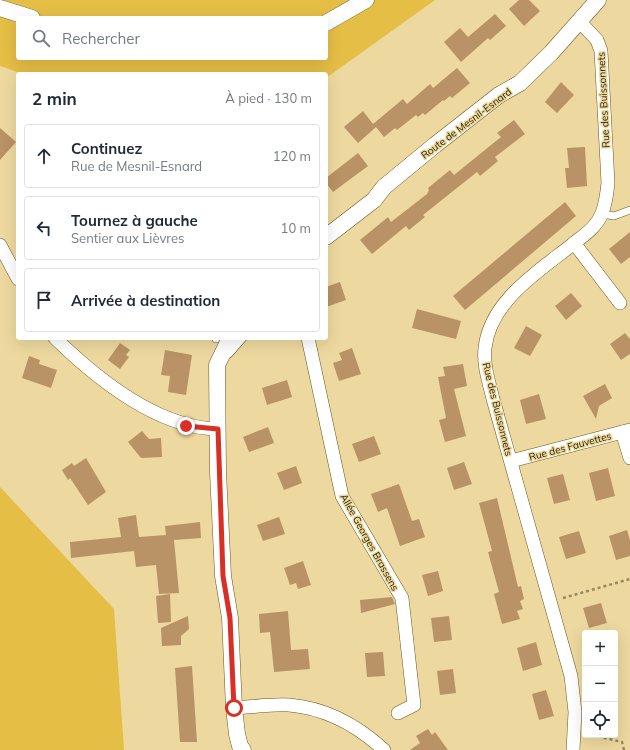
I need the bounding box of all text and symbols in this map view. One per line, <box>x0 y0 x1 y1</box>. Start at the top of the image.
search box <box>16 16 328 60</box>
icon: search <box>30 27 52 49</box>
text: Rechercher <box>62 29 140 48</box>
street label: Rue des Buissonnets <box>594 52 613 148</box>
street label: Route de Mesnil-Esnard <box>419 85 514 162</box>
text: 2 min <box>32 88 77 109</box>
text: À pied · 130 m <box>225 90 312 106</box>
text: Continuez <box>71 139 142 158</box>
icon: ahead <box>33 145 55 167</box>
text: 120 m <box>273 148 311 164</box>
text: Rue de Mesnil-Esnard <box>71 158 202 174</box>
text: Tournez à gauche <box>71 211 198 230</box>
icon: left <box>33 217 55 239</box>
text: 10 m <box>281 220 311 236</box>
text: Sentier aux Lièvres <box>71 230 185 246</box>
icon: arrive <box>33 289 55 311</box>
text: Arrivée à destination <box>71 291 220 310</box>
street label: Rue des Buissonnets <box>480 361 515 457</box>
route end <box>177 417 195 435</box>
street label: Rue des Fauvettes <box>527 429 613 464</box>
street label: Allée Georges Brassens <box>337 491 402 593</box>
map controls <box>582 630 618 738</box>
button: + <box>582 630 618 666</box>
button: − <box>582 666 618 702</box>
route start <box>225 699 243 717</box>
button: locate <box>582 702 618 738</box>

